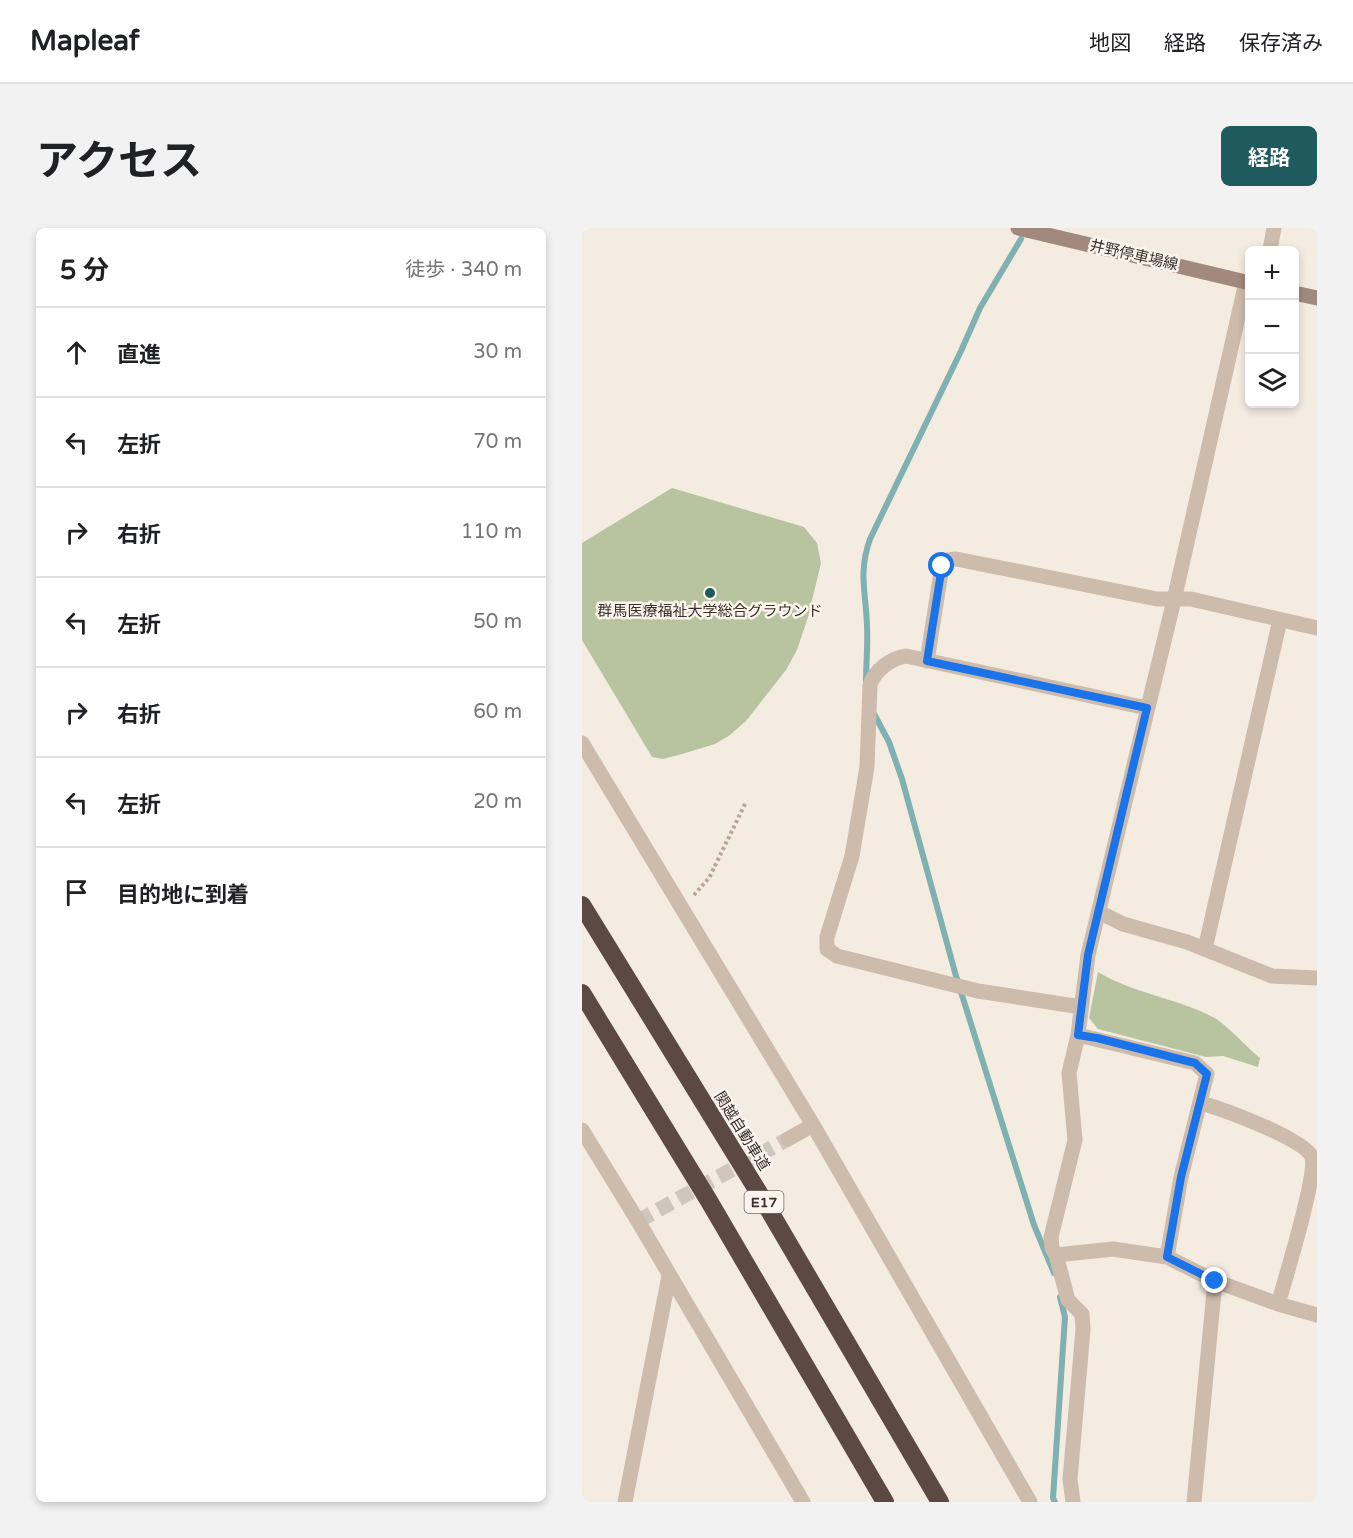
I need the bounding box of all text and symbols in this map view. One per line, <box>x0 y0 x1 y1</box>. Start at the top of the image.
text: Mapleaf <box>30 24 139 58</box>
text: 地図 <box>1089 31 1131 56</box>
text: 経路 <box>1164 31 1206 56</box>
text: 保存済み <box>1239 31 1323 56</box>
button: 経路 <box>1221 126 1317 186</box>
text: アクセス <box>36 136 202 187</box>
street label: 井野停車場線 <box>1088 236 1180 274</box>
map controls <box>1245 246 1299 408</box>
button: + <box>1245 246 1299 300</box>
text: 5 分 <box>60 255 109 286</box>
text: 徒歩 · 340 m <box>405 258 522 282</box>
button: − <box>1245 300 1299 354</box>
icon: ahead <box>60 336 93 369</box>
text: 30 m <box>473 340 522 364</box>
text: 直進 <box>117 342 161 368</box>
button: layers <box>1245 354 1299 408</box>
icon: left <box>60 426 93 459</box>
text: 70 m <box>473 430 522 454</box>
text: 左折 <box>117 432 161 458</box>
icon: right <box>60 516 93 549</box>
text: 110 m <box>461 520 522 544</box>
text: 右折 <box>117 522 161 548</box>
route start <box>928 552 954 578</box>
marker: 群馬医療福祉大学総合グラウンド <box>703 586 717 600</box>
place label: 群馬医療福祉大学総合グラウンド <box>597 602 823 620</box>
icon: left <box>60 606 93 639</box>
text: 50 m <box>473 610 522 634</box>
text: 左折 <box>117 612 161 638</box>
icon: right <box>60 696 93 729</box>
text: 60 m <box>473 700 522 724</box>
text: 右折 <box>117 702 161 728</box>
icon: left <box>60 786 93 819</box>
text: 20 m <box>473 790 522 814</box>
text: 左折 <box>117 792 161 818</box>
icon: arrive <box>60 876 93 909</box>
text: 目的地に到着 <box>117 882 249 908</box>
street label: 関越自動車道 <box>711 1088 773 1174</box>
road number: E17 <box>744 1191 783 1213</box>
route end <box>1201 1267 1227 1293</box>

